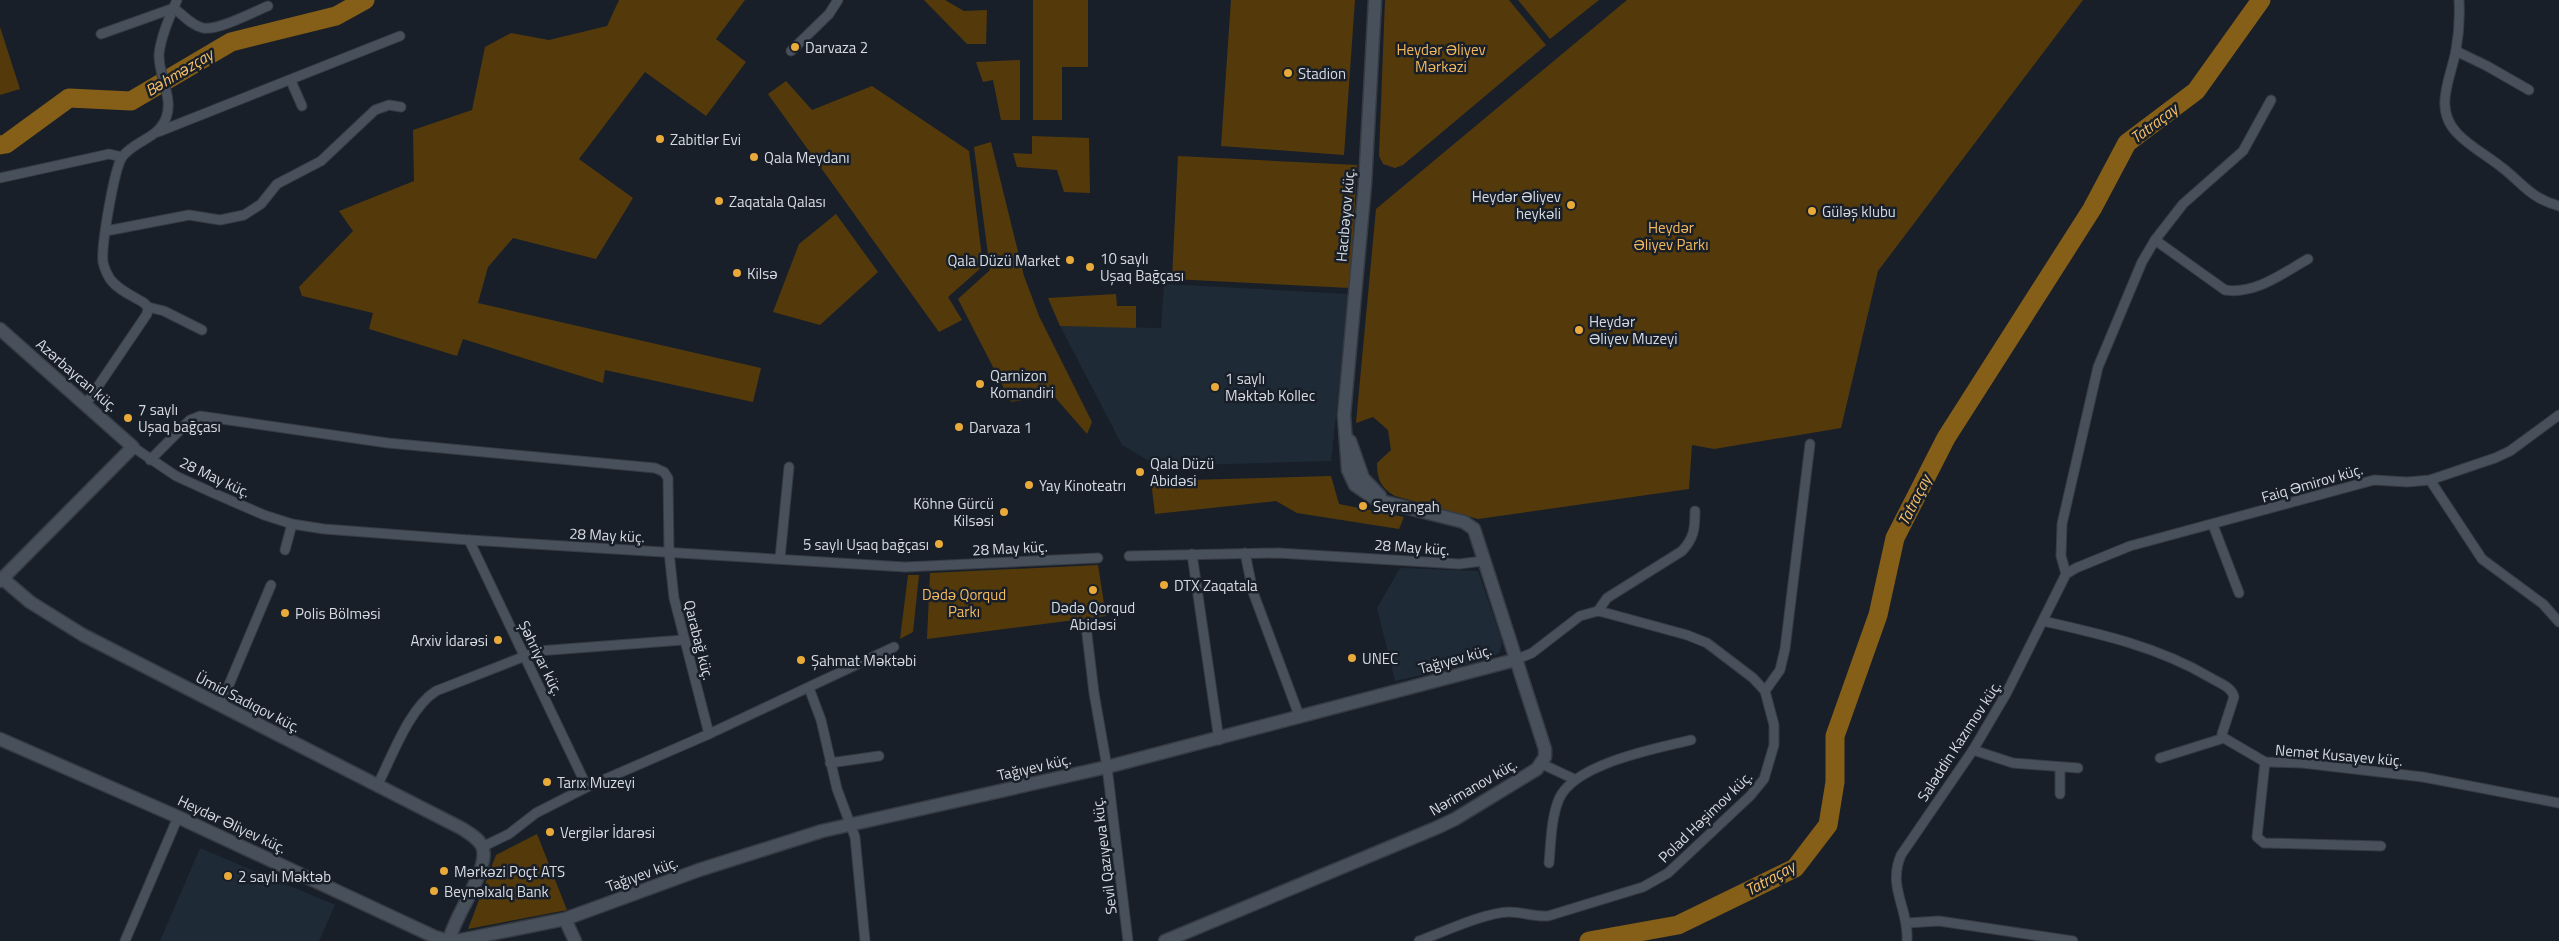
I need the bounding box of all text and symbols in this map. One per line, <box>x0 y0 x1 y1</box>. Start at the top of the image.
place label: Darvaza 2 <box>805 36 868 59</box>
park label: Heydər Əliyev Mərkəzi <box>1396 38 1486 78</box>
water label: Bəhməzçay <box>140 41 219 102</box>
marker: Darvaza 2 <box>789 41 801 53</box>
place label: Stadion <box>1298 62 1346 85</box>
marker: Stadion <box>1282 67 1294 79</box>
water label: Tatraçay <box>2125 96 2184 149</box>
place label: Zabitlər Evi <box>670 128 741 151</box>
marker: Zabitlər Evi <box>654 133 666 145</box>
place label: Qala Meydanı <box>764 146 850 169</box>
marker: Qala Meydanı <box>748 151 760 163</box>
street label: Hacıbəyov küç. <box>1329 167 1361 263</box>
place label: Heydər Əliyev heykəli <box>1472 185 1561 225</box>
place label: Zaqatala Qalası <box>729 190 826 213</box>
marker: Zaqatala Qalası <box>713 195 725 207</box>
marker: Heydər Əliyev heykəli <box>1565 199 1577 211</box>
place label: Güləş klubu <box>1822 200 1896 223</box>
marker: Güləş klubu <box>1806 205 1818 217</box>
park label: Heydər Əliyev Parkı <box>1633 216 1709 256</box>
place label: 10 saylı Uşaq Bağçası <box>1100 247 1184 287</box>
place label: Qala Düzü Market <box>947 249 1061 272</box>
marker: Qala Düzü Market <box>1064 254 1076 266</box>
marker: 10 saylı Uşaq Bağçası <box>1084 261 1096 273</box>
place label: Kilsə <box>747 262 778 285</box>
marker: Kilsə <box>731 267 743 279</box>
place label: Heydər Əliyev Muzeyi <box>1589 310 1677 350</box>
marker: Heydər Əliyev Muzeyi <box>1573 324 1585 336</box>
street label: Azərbaycan küç. <box>31 333 123 417</box>
place label: Qarnizon Komandiri <box>990 364 1054 404</box>
place label: 1 saylı Məktəb Kollec <box>1225 367 1315 407</box>
marker: Qarnizon Komandiri <box>974 378 986 390</box>
marker: 1 saylı Məktəb Kollec <box>1209 381 1221 393</box>
place label: 7 saylı Uşaq bağçası <box>138 398 221 438</box>
marker: 7 saylı Uşaq bağçası <box>122 412 134 424</box>
place label: Darvaza 1 <box>969 416 1032 439</box>
marker: Darvaza 1 <box>953 421 965 433</box>
street label: 28 May küç. <box>176 451 254 503</box>
place label: Qala Düzü Abidəsi <box>1150 452 1214 492</box>
street label: Faiq Əmirov küç. <box>2258 458 2366 508</box>
marker: Qala Düzü Abidəsi <box>1134 466 1146 478</box>
water label: Tatraçay <box>1891 469 1938 529</box>
place label: Yay Kinoteatrı <box>1039 474 1126 497</box>
marker: Yay Kinoteatrı <box>1023 479 1035 491</box>
place label: Köhnə Gürcü Kilsəsi <box>913 492 994 532</box>
place label: Seyrangah <box>1373 495 1440 518</box>
marker: Seyrangah <box>1357 500 1369 512</box>
marker: Köhnə Gürcü Kilsəsi <box>998 506 1010 518</box>
street label: 28 May küç. <box>569 522 645 548</box>
place label: 5 saylı Uşaq bağçası <box>803 533 929 556</box>
street label: 28 May küç. <box>1373 533 1451 561</box>
street label: 28 May küç. <box>972 535 1048 561</box>
marker: 5 saylı Uşaq bağçası <box>933 538 945 550</box>
place label: DTX Zaqatala <box>1174 574 1258 597</box>
marker: DTX Zaqatala <box>1158 579 1170 591</box>
park label: Dədə Qorqud Parkı <box>922 583 1006 623</box>
marker: Dədə Qorqud Abidəsi <box>1087 584 1099 596</box>
place label: Dədə Qorqud Abidəsi <box>1051 596 1135 636</box>
street label: Qarabağ küç. <box>678 598 720 682</box>
place label: Polis Bölməsi <box>295 602 381 625</box>
marker: Polis Bölməsi <box>279 607 291 619</box>
street label: Şəhriyar küç. <box>513 617 569 699</box>
place label: Arxiv İdarəsi <box>410 629 488 652</box>
marker: Arxiv İdarəsi <box>492 634 504 646</box>
street label: Tağıyev küç. <box>1416 638 1494 680</box>
place label: UNEC <box>1362 647 1398 670</box>
place label: Şahmat Məktəbi <box>811 649 916 672</box>
marker: UNEC <box>1346 652 1358 664</box>
marker: Şahmat Məktəbi <box>795 654 807 666</box>
street label: Ümid Sadıqov küç. <box>192 666 304 738</box>
street label: Saləddin Kazımov küç. <box>1911 676 2007 806</box>
street label: Nemət Kusayev küç. <box>2274 738 2404 772</box>
street label: Tağıyev küç. <box>995 747 1073 787</box>
street label: Nərimanov küç. <box>1425 752 1521 822</box>
street label: Polad Həşimov küç. <box>1653 766 1757 868</box>
place label: Tarıx Muzeyi <box>557 771 635 794</box>
marker: Tarıx Muzeyi <box>541 776 553 788</box>
street label: Heydər Əliyev küç. <box>174 789 290 859</box>
street label: Sevil Qazıyeva küç. <box>1085 796 1123 916</box>
place label: Vergilər İdarəsi <box>560 821 655 844</box>
marker: Vergilər İdarəsi <box>544 826 556 838</box>
street label: Tağıyev küç. <box>603 850 681 898</box>
water label: Tatraçay <box>1741 854 1801 902</box>
place label: Mərkəzi Poçt ATS <box>454 860 565 883</box>
place label: 2 saylı Məktəb <box>238 865 331 888</box>
marker: Mərkəzi Poçt ATS <box>438 865 450 877</box>
marker: 2 saylı Məktəb <box>222 870 234 882</box>
place label: Beynəlxalq Bank <box>444 880 549 903</box>
marker: Beynəlxalq Bank <box>428 885 440 897</box>

